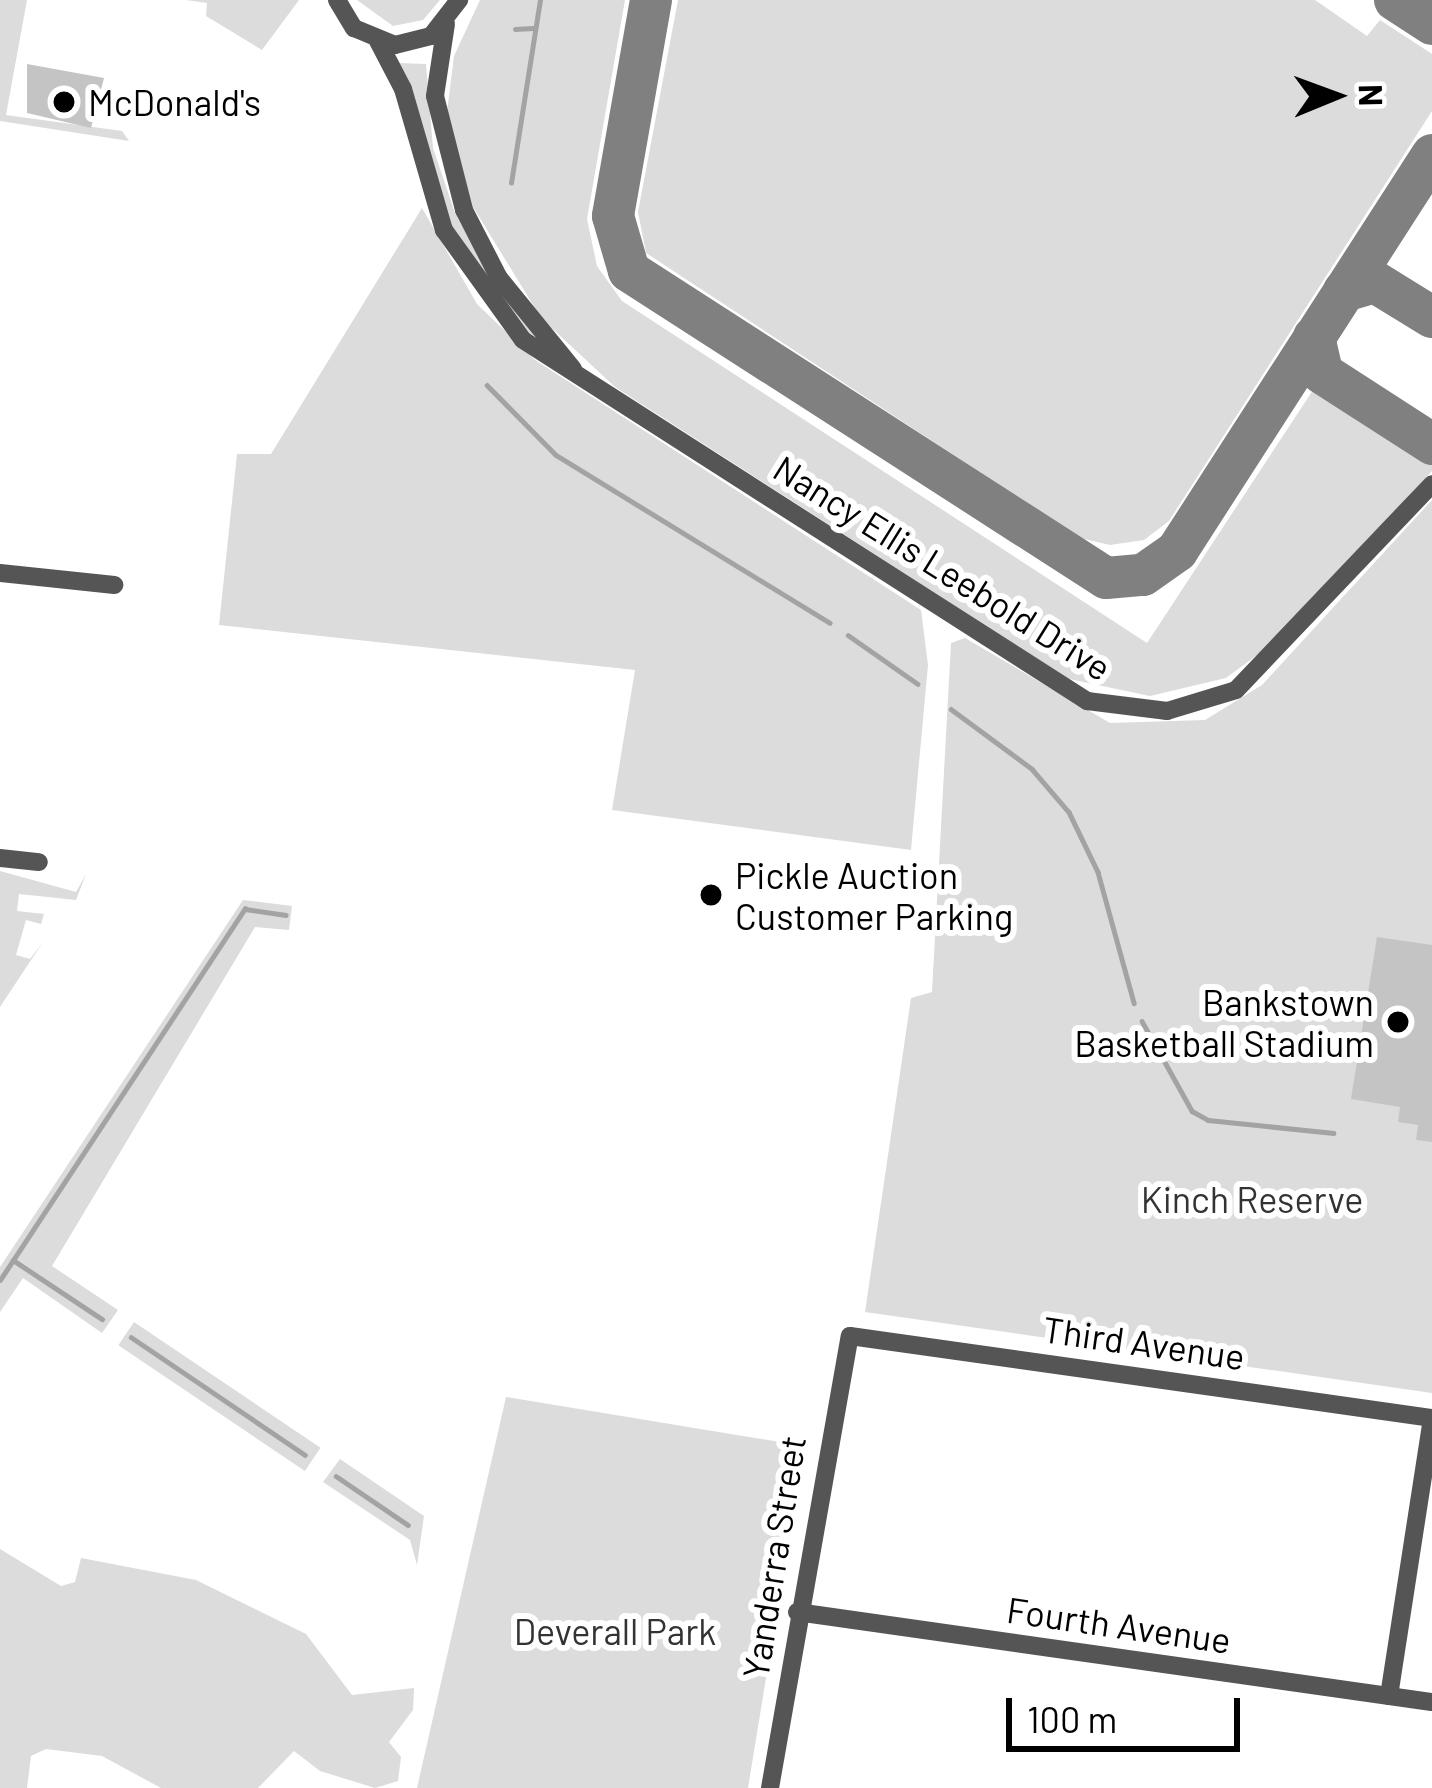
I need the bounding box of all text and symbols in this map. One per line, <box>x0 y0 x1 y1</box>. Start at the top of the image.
north arrow <box>1276 36 1396 156</box>
place label: McDonald's <box>88 80 261 124</box>
text: N <box>1352 84 1392 107</box>
marker: McDonald's <box>51 89 77 115</box>
street label: Nancy Ellis Leebold Drive <box>766 445 1120 689</box>
place label: Pickle Auction Customer Parking <box>735 852 1013 937</box>
marker: Pickle Auction Customer Parking <box>698 882 724 908</box>
place label: Bankstown Basketball Stadium <box>1074 979 1374 1064</box>
marker: Bankstown Basketball Stadium <box>1385 1009 1411 1035</box>
park label: Kinch Reserve <box>1141 1177 1363 1221</box>
street label: Third Avenue <box>1040 1306 1248 1378</box>
street label: Yanderra Street <box>732 1433 814 1681</box>
street label: Fourth Avenue <box>1004 1587 1234 1661</box>
park label: Deverall Park <box>514 1609 716 1653</box>
scale bar <box>1012 1674 1246 1748</box>
text: 100 m <box>1027 1697 1117 1740</box>

